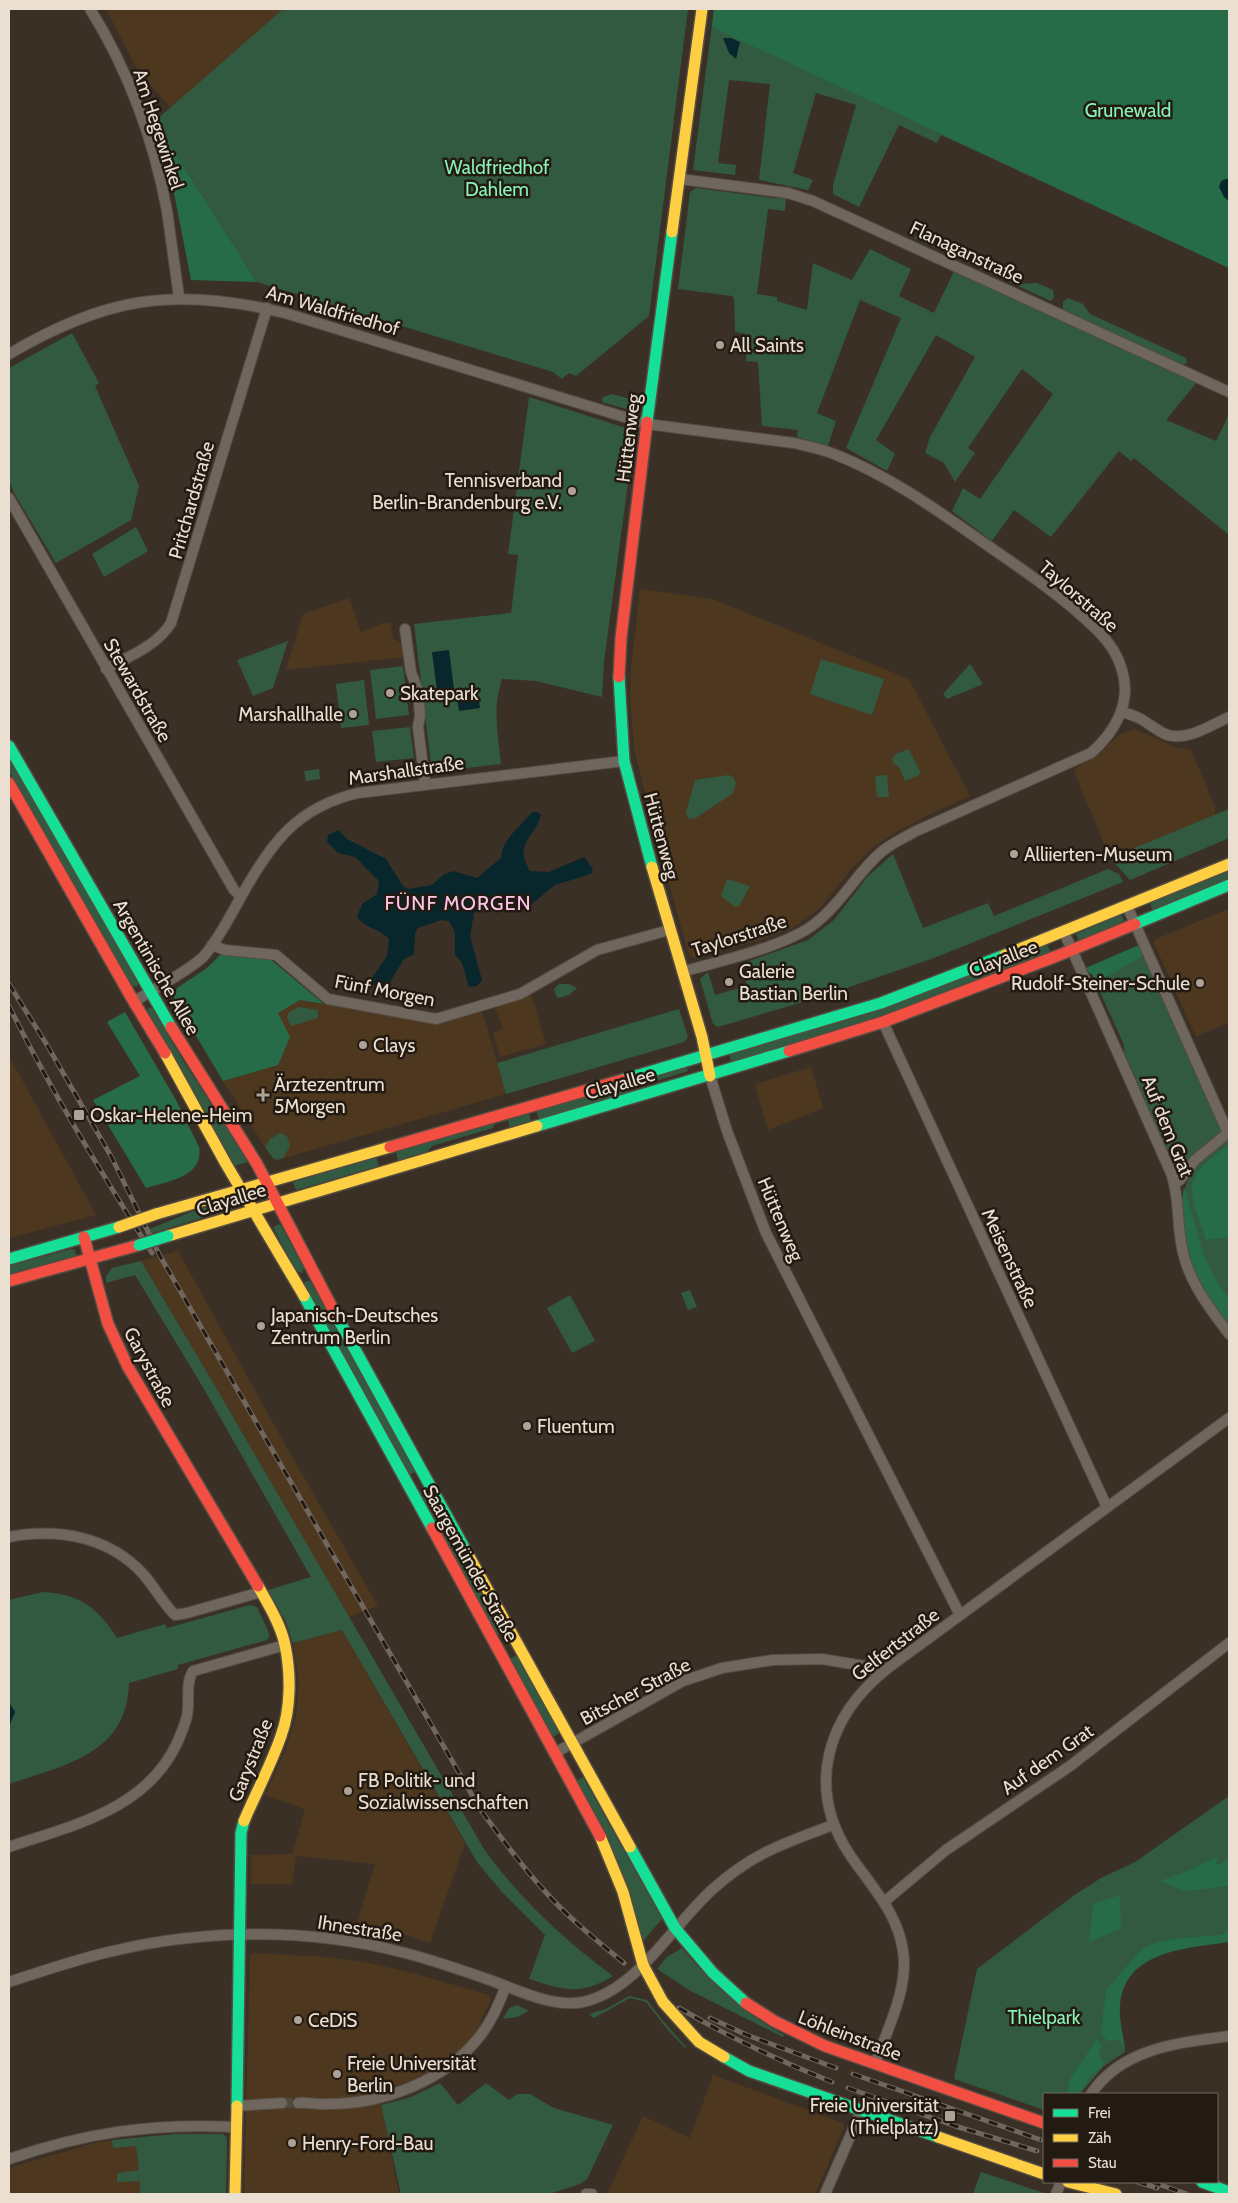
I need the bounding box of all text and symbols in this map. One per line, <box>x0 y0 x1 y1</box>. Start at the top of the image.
street label: Am Hegewinkel <box>128 66 189 193</box>
park label: Grunewald <box>1085 99 1171 122</box>
park label: Waldfriedhof Dahlem <box>445 156 550 201</box>
street label: Flanaganstraße <box>906 216 1027 289</box>
street label: Am Waldfriedhof <box>264 280 403 341</box>
place label: All Saints <box>730 334 804 357</box>
marker: All Saints <box>714 339 726 351</box>
street label: Hüttenweg <box>612 392 645 484</box>
street label: Pritchardstraße <box>164 438 219 562</box>
place label: Tennisverband Berlin-Brandenburg e.V. <box>372 469 562 514</box>
marker: Tennisverband Berlin-Brandenburg e.V. <box>566 485 578 497</box>
street label: Taylorstraße <box>1034 556 1123 637</box>
street label: Stewardstraße <box>99 634 177 746</box>
place label: Skatepark <box>400 682 479 705</box>
marker: Skatepark <box>384 687 396 699</box>
place label: Marshallhalle <box>238 703 343 726</box>
marker: Marshallhalle <box>347 708 359 720</box>
street label: Marshallstraße <box>347 751 466 790</box>
street label: Hüttenweg <box>639 790 684 883</box>
place label: Alliierten-Museum <box>1024 843 1172 866</box>
marker: Alliierten-Museum <box>1008 848 1020 860</box>
district label: FÜNF MORGEN <box>384 891 532 915</box>
street label: Argentinische Allee <box>108 895 205 1039</box>
street label: Taylorstraße <box>689 909 790 962</box>
street label: Clayallee <box>966 935 1041 982</box>
place label: Galerie Bastian Berlin <box>739 960 848 1005</box>
street label: Fünf Morgen <box>333 970 437 1011</box>
place label: Rudolf-Steiner-Schule <box>1011 972 1190 995</box>
marker: Galerie Bastian Berlin <box>723 976 735 988</box>
marker: Rudolf-Steiner-Schule <box>1194 977 1206 989</box>
place label: Clays <box>373 1034 415 1057</box>
marker: Clays <box>357 1039 369 1051</box>
street label: Clayallee <box>582 1062 658 1104</box>
street label: Auf dem Grat <box>1137 1072 1198 1181</box>
place label: Ärztezentrum 5Morgen <box>274 1073 385 1118</box>
marker: Ärztezentrum 5Morgen <box>256 1088 270 1102</box>
place label: Oskar-Helene-Heim <box>90 1104 253 1127</box>
marker: Oskar-Helene-Heim <box>72 1108 86 1122</box>
street label: Hüttenweg <box>753 1174 809 1265</box>
street label: Clayallee <box>193 1178 269 1221</box>
street label: Meisenstraße <box>977 1205 1043 1312</box>
place label: Japanisch-Deutsches Zentrum Berlin <box>270 1304 438 1349</box>
marker: Japanisch-Deutsches Zentrum Berlin <box>255 1320 267 1332</box>
street label: Garystraße <box>119 1323 180 1411</box>
place label: Fluentum <box>537 1415 615 1438</box>
marker: Fluentum <box>521 1420 533 1432</box>
street label: Saargemünder Straße <box>418 1481 523 1646</box>
street label: Gelfertstraße <box>847 1603 944 1686</box>
street label: Bitscher Straße <box>576 1653 694 1730</box>
street label: Garystraße <box>223 1715 278 1805</box>
street label: Auf dem Grat <box>997 1719 1098 1800</box>
place label: FB Politik- und Sozialwissenschaften <box>358 1769 529 1814</box>
marker: FB Politik- und Sozialwissenschaften <box>342 1785 354 1797</box>
street label: Ihnestraße <box>316 1910 404 1947</box>
street label: Löhleinstraße <box>795 2005 905 2066</box>
park label: Thielpark <box>1008 2006 1081 2029</box>
place label: CeDiS <box>308 2009 357 2032</box>
marker: CeDiS <box>292 2014 304 2026</box>
place label: Freie Universität Berlin <box>347 2052 477 2097</box>
marker: Freie Universität Berlin <box>331 2068 343 2080</box>
legend <box>1043 2093 1218 2183</box>
place label: Freie Universität (Thielplatz) <box>810 2094 940 2139</box>
text: Frei <box>1088 2104 1111 2122</box>
marker: Freie Universität (Thielplatz) <box>943 2109 957 2123</box>
text: Zäh <box>1088 2129 1111 2147</box>
place label: Henry-Ford-Bau <box>302 2132 433 2155</box>
marker: Henry-Ford-Bau <box>286 2137 298 2149</box>
text: Stau <box>1088 2154 1117 2172</box>

